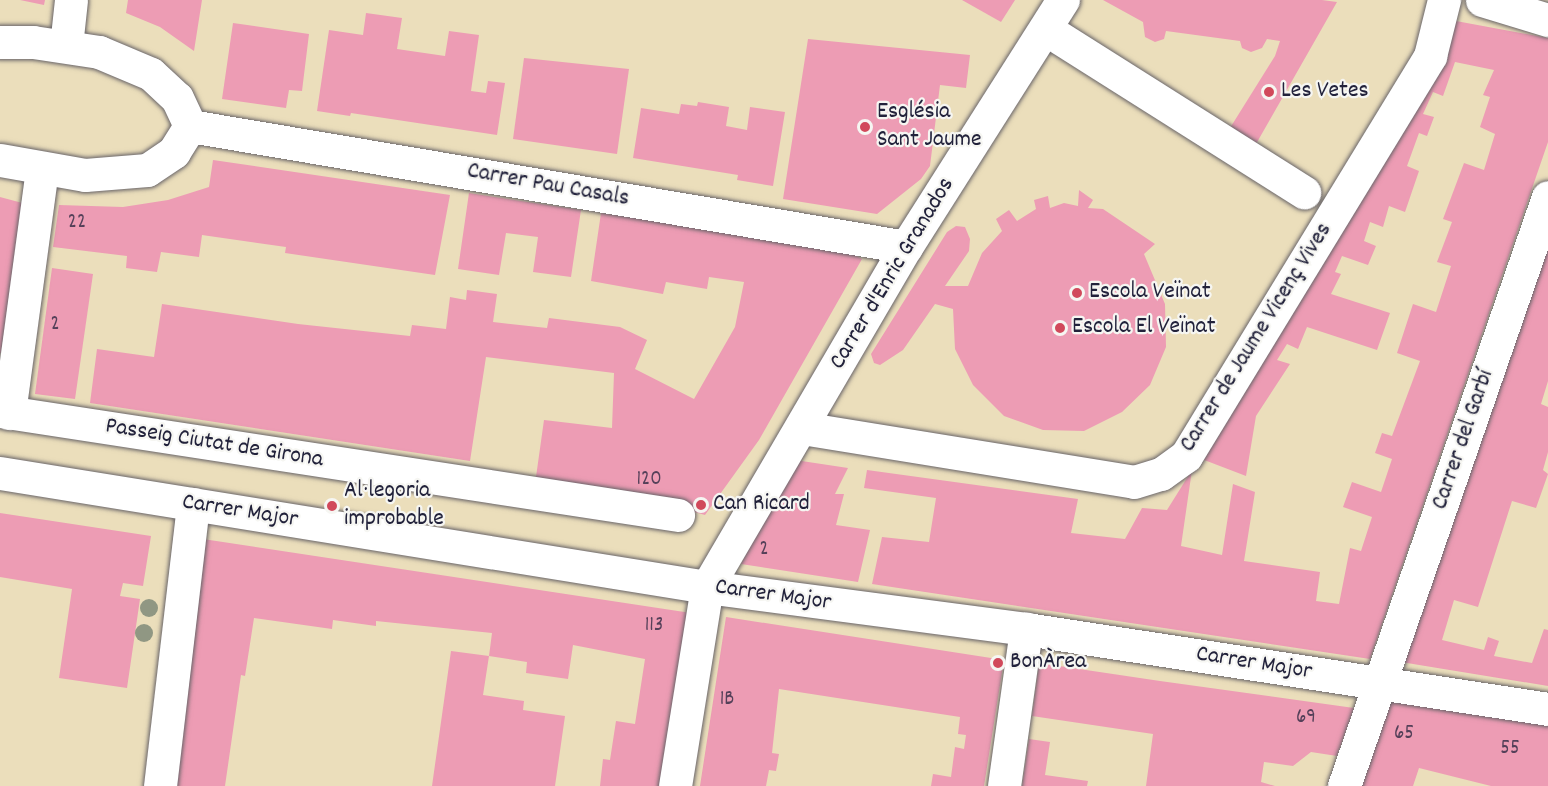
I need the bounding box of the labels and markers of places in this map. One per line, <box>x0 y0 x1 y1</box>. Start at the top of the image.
place label: Les Vetes <box>1281 78 1369 106</box>
marker: Les Vetes <box>1262 85 1276 99</box>
place label: Església Sant Jaume <box>877 99 982 155</box>
marker: Església Sant Jaume <box>858 120 872 134</box>
place label: Escola Veïnat <box>1089 279 1211 307</box>
marker: Escola Veïnat <box>1070 286 1084 300</box>
place label: Escola El Veïnat <box>1072 314 1216 342</box>
marker: Escola El Veïnat <box>1053 321 1067 335</box>
place label: Al·legoria improbable <box>344 478 444 534</box>
place label: Can Ricard <box>713 491 810 519</box>
marker: Can Ricard <box>694 498 708 512</box>
marker: Al·legoria improbable <box>325 499 339 513</box>
place label: BonÀrea <box>1010 649 1086 677</box>
marker: BonÀrea <box>991 656 1005 670</box>

